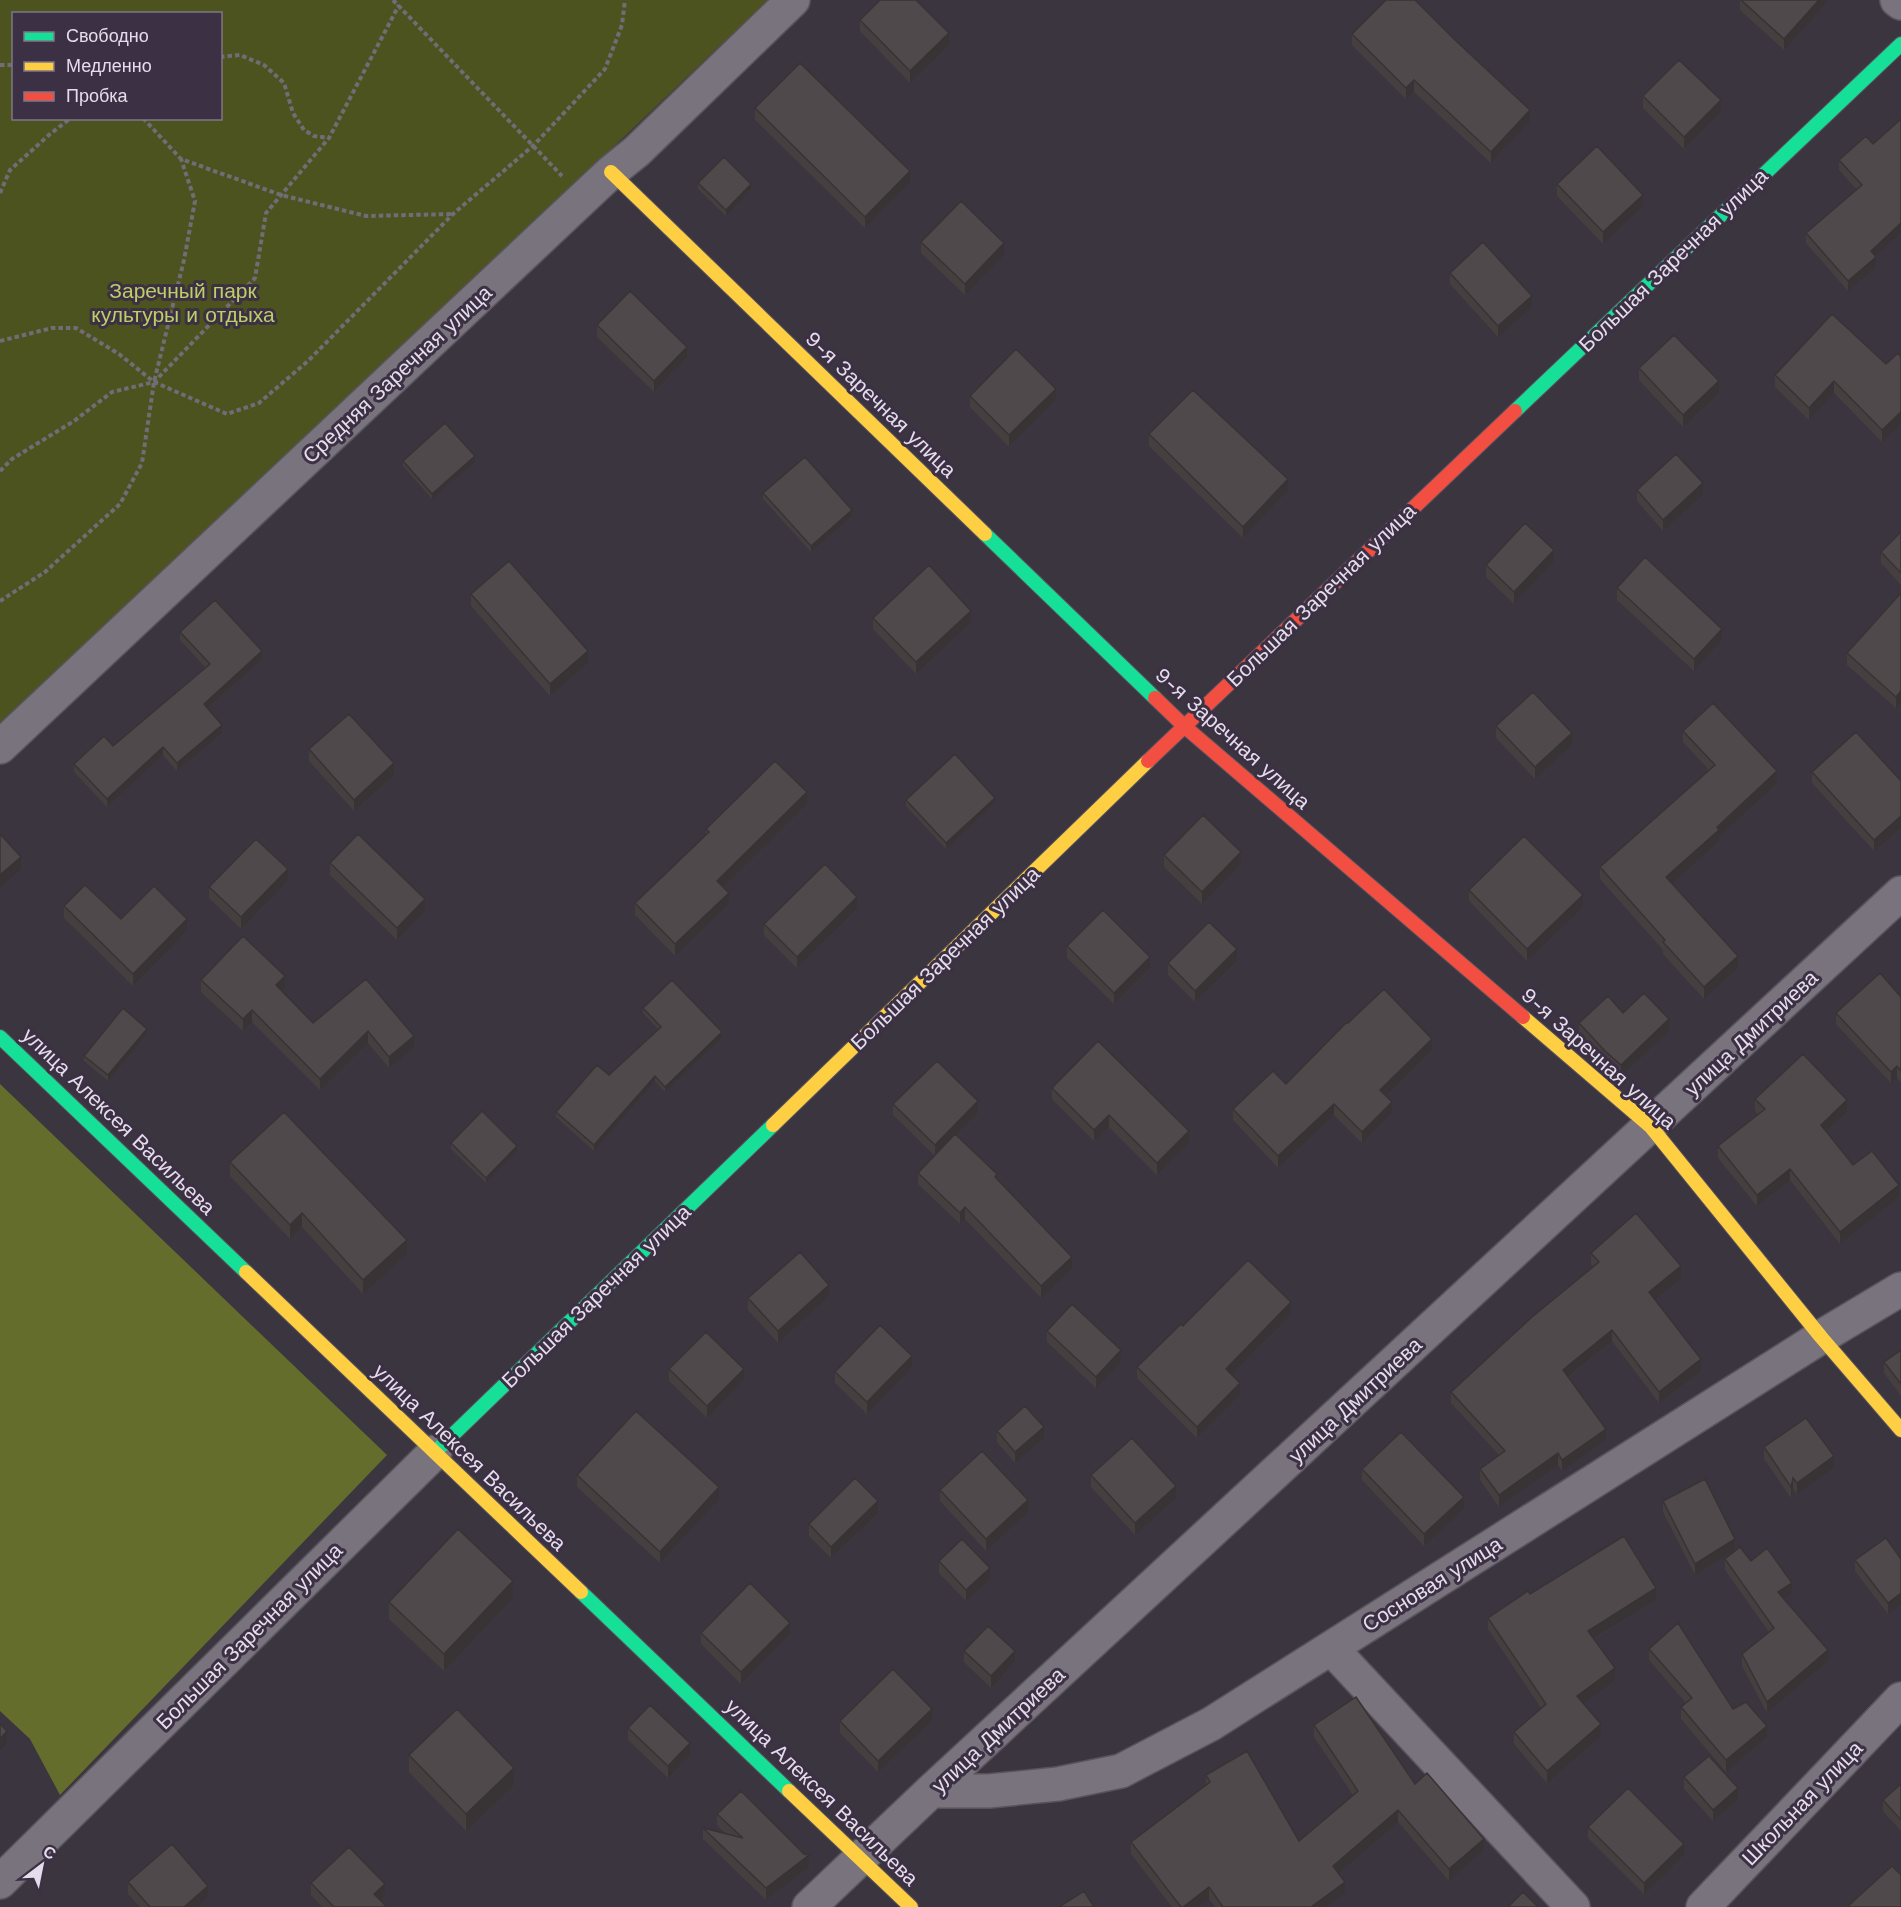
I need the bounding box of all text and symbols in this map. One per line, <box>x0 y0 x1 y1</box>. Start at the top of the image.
legend <box>12 12 222 120</box>
text: Свободно <box>66 25 149 46</box>
text: Медленно <box>66 55 152 76</box>
text: Пробка <box>66 85 129 106</box>
street label: Большая Заречная улица <box>1573 163 1773 357</box>
park label: Заречный парк культуры и отдыха <box>91 278 275 327</box>
street label: Средняя Заречная улица <box>297 280 497 468</box>
street label: 9-я Заречная улица <box>800 326 962 483</box>
street label: Большая Заречная улица <box>1221 498 1421 692</box>
street label: 9-я Заречная улица <box>1150 662 1316 814</box>
street label: Большая Заречная улица <box>845 861 1045 1055</box>
street label: улица Дмитриева <box>1679 965 1823 1101</box>
street label: 9-я Заречная улица <box>1516 982 1682 1134</box>
street label: улица Алексея Васильева <box>17 1022 221 1220</box>
street label: Большая Заречная улица <box>496 1199 696 1393</box>
street label: улица Дмитриева <box>1283 1332 1427 1468</box>
street label: улица Алексея Васильева <box>368 1358 572 1556</box>
street label: Сосновая улица <box>1358 1531 1507 1637</box>
street label: Большая Заречная улица <box>151 1538 347 1734</box>
street label: улица Дмитриева <box>926 1662 1070 1798</box>
street label: улица Алексея Васильева <box>720 1693 924 1891</box>
street label: Школьная улица <box>1737 1736 1868 1870</box>
north arrow <box>12 1835 72 1895</box>
text: С <box>40 1842 60 1864</box>

